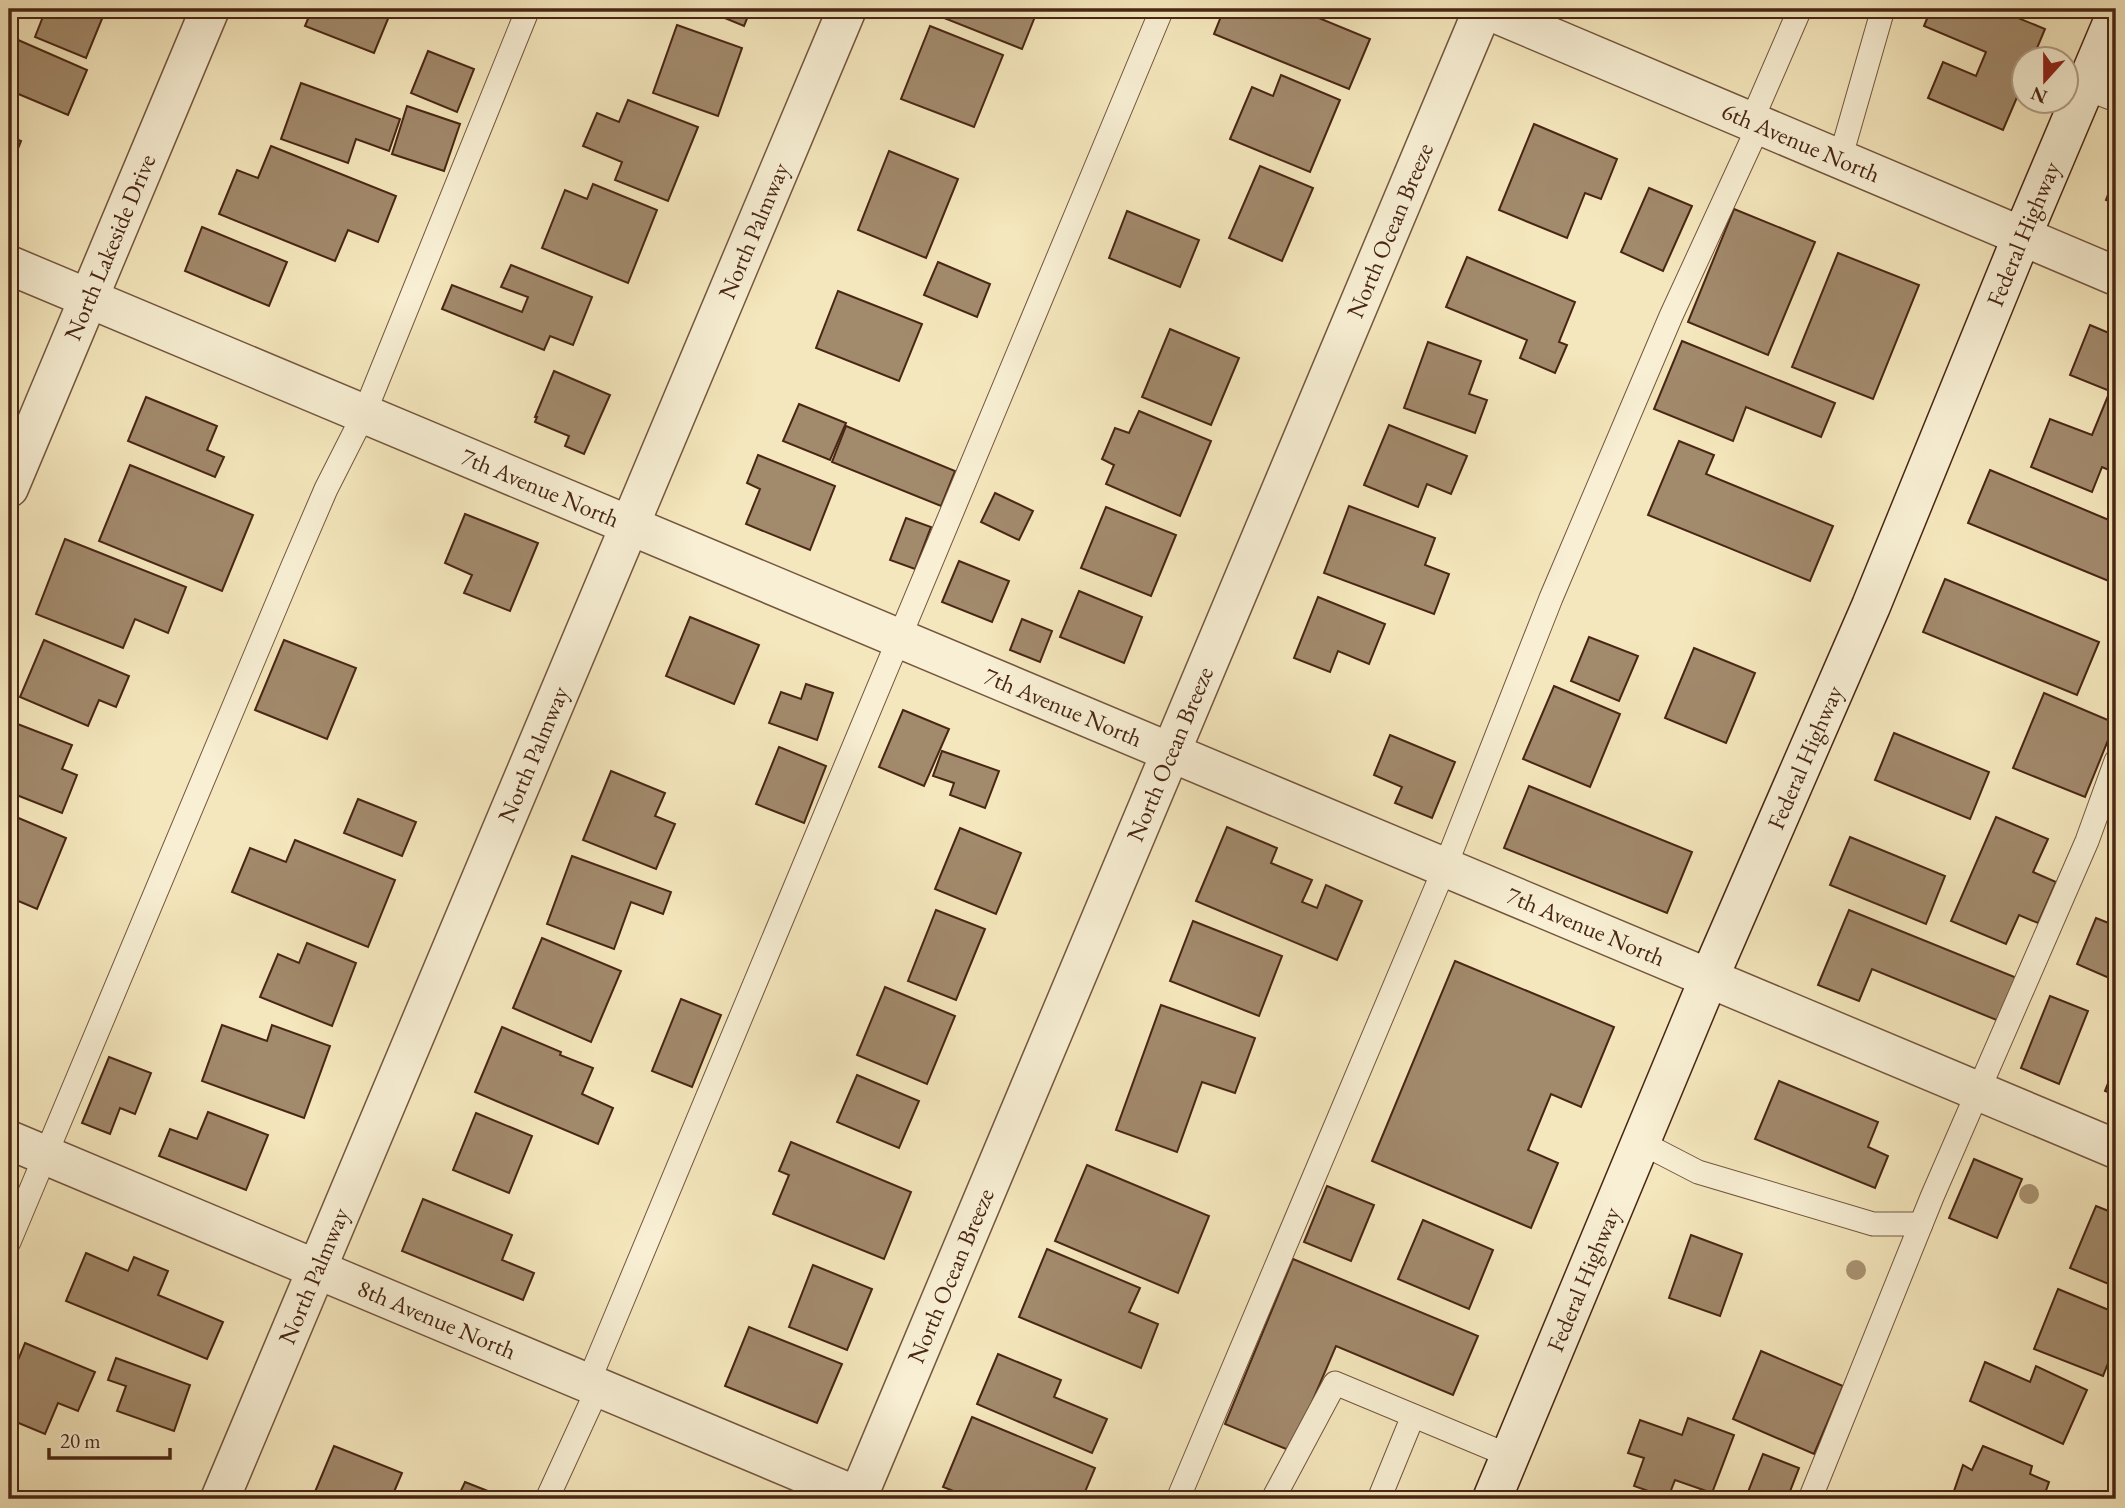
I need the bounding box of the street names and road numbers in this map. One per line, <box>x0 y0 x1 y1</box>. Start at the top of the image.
street label: 6th Avenue North <box>1717 95 1885 189</box>
street label: North Ocean Breeze <box>1339 138 1440 322</box>
street label: North Lakeside Drive <box>57 149 162 345</box>
street label: Federal Highway <box>1979 156 2067 311</box>
street label: North Palmway <box>711 157 796 303</box>
street label: 7th Avenue North <box>456 440 624 534</box>
street label: 7th Avenue North <box>979 660 1147 754</box>
street label: North Ocean Breeze <box>1119 662 1220 846</box>
street label: Federal Highway <box>1760 680 1850 834</box>
street label: North Palmway <box>491 681 576 827</box>
street label: 7th Avenue North <box>1502 879 1670 973</box>
street label: North Ocean Breeze <box>900 1184 1001 1368</box>
street label: North Palmway <box>271 1202 356 1349</box>
street label: Federal Highway <box>1539 1202 1627 1356</box>
street label: 8th Avenue North <box>353 1272 521 1366</box>

